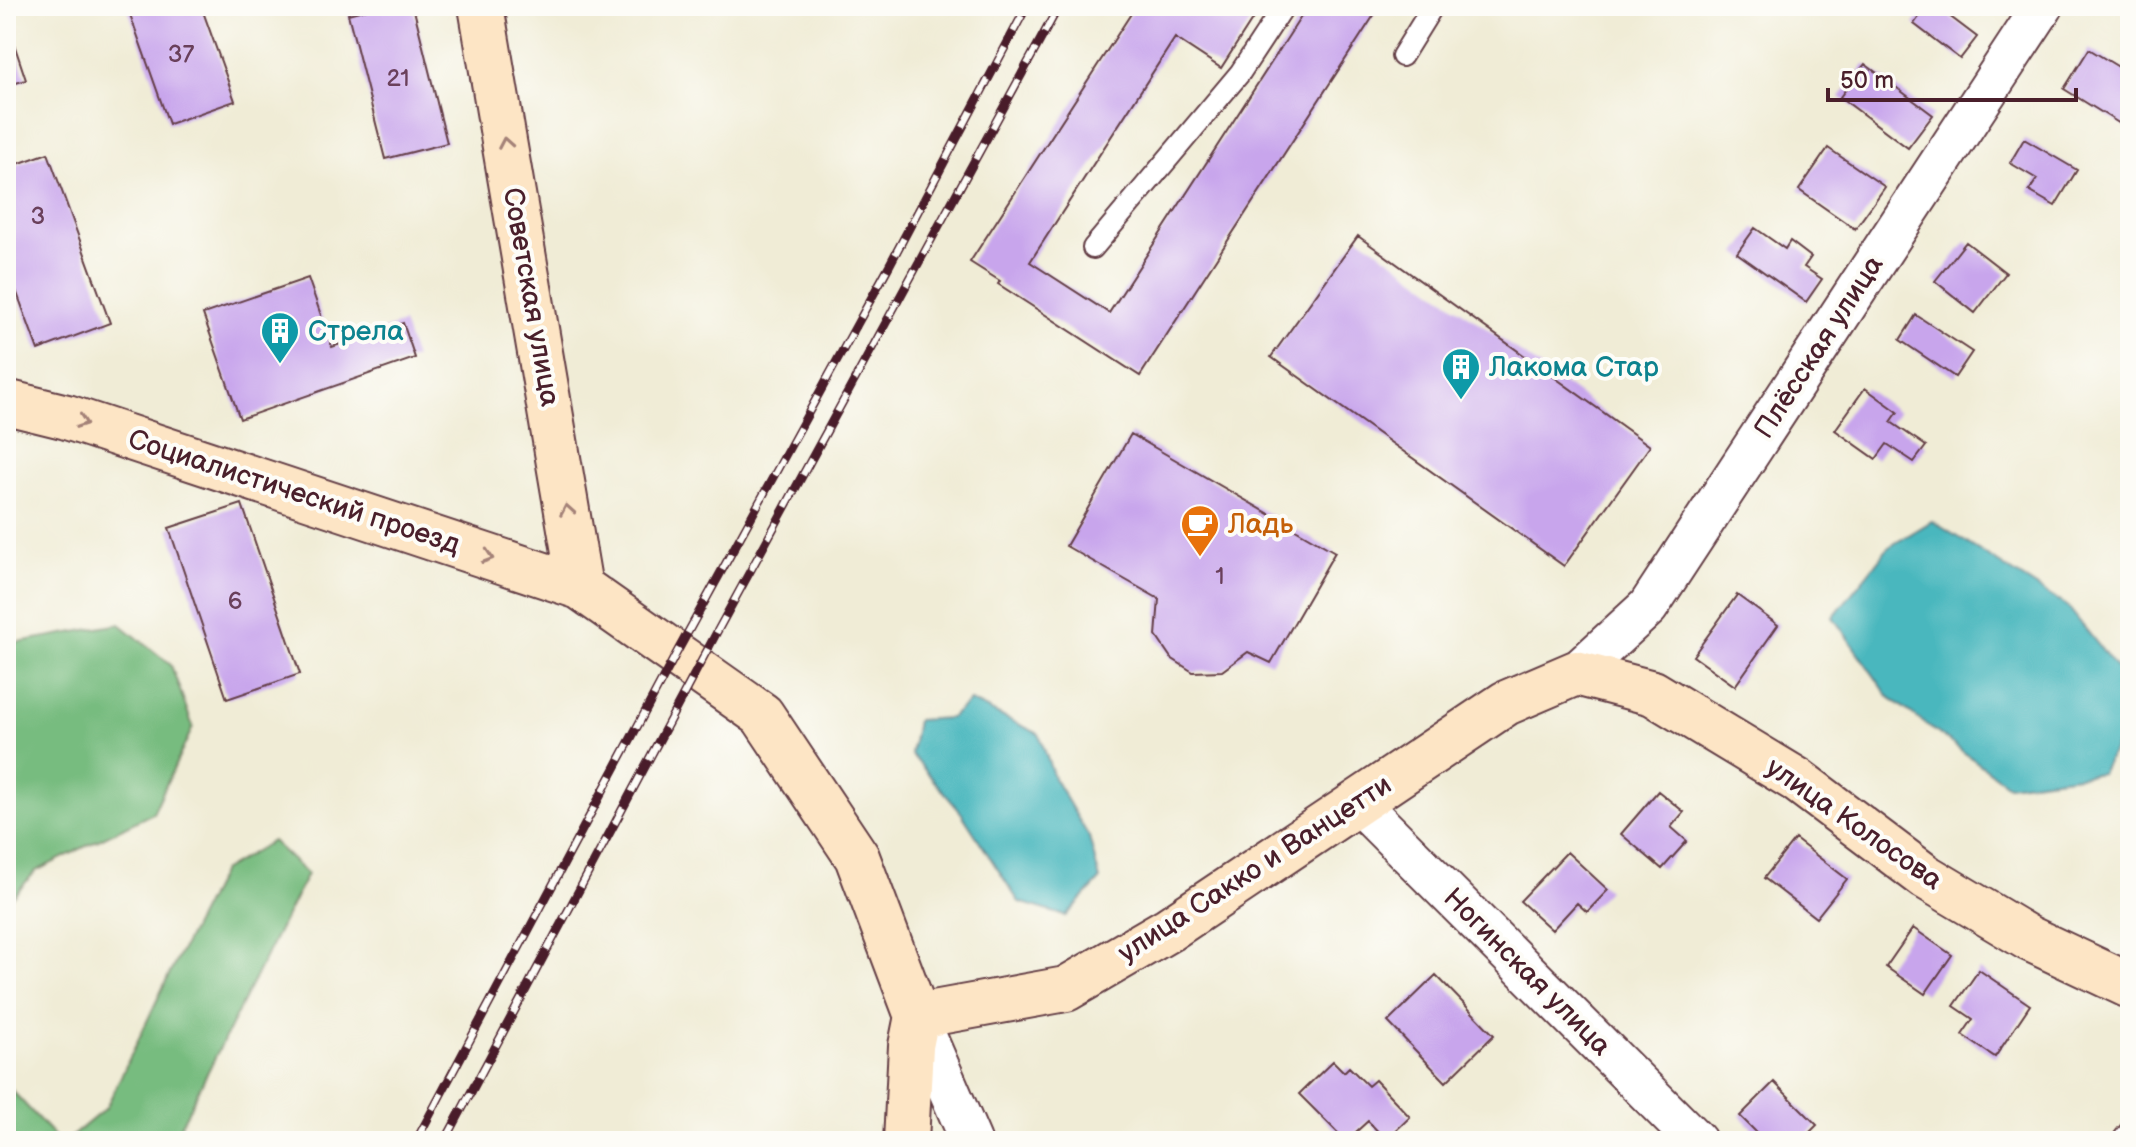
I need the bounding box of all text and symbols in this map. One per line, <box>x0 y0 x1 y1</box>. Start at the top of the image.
house number: 37 <box>168 40 194 69</box>
scale bar <box>1828 52 2076 102</box>
house number: 21 <box>386 64 410 93</box>
text: 50 m <box>1840 66 1894 95</box>
one-way arrow <box>497 137 514 150</box>
street label: Советская улица <box>496 185 567 409</box>
house number: 3 <box>31 202 45 231</box>
street label: Плёсская улица <box>1748 249 1891 445</box>
building icon: Стрела <box>259 310 301 365</box>
place label: Стрела <box>308 315 404 348</box>
building icon: Лакома Стар <box>1440 346 1482 401</box>
place label: Лакома Стар <box>1488 351 1659 384</box>
one-way arrow <box>74 412 88 428</box>
street label: Социалистический проезд <box>124 423 464 561</box>
one-way arrow <box>559 503 576 517</box>
cafe icon: Ладь <box>1179 503 1221 558</box>
place label: Ладь <box>1227 508 1293 541</box>
one-way arrow <box>480 547 494 563</box>
house number: 1 <box>1215 562 1225 591</box>
house number: 6 <box>228 587 242 616</box>
street label: улица Колосова <box>1760 751 1949 897</box>
street label: улица Сакко и Ванцетти <box>1112 768 1398 970</box>
street label: Ногинская улица <box>1436 881 1618 1063</box>

